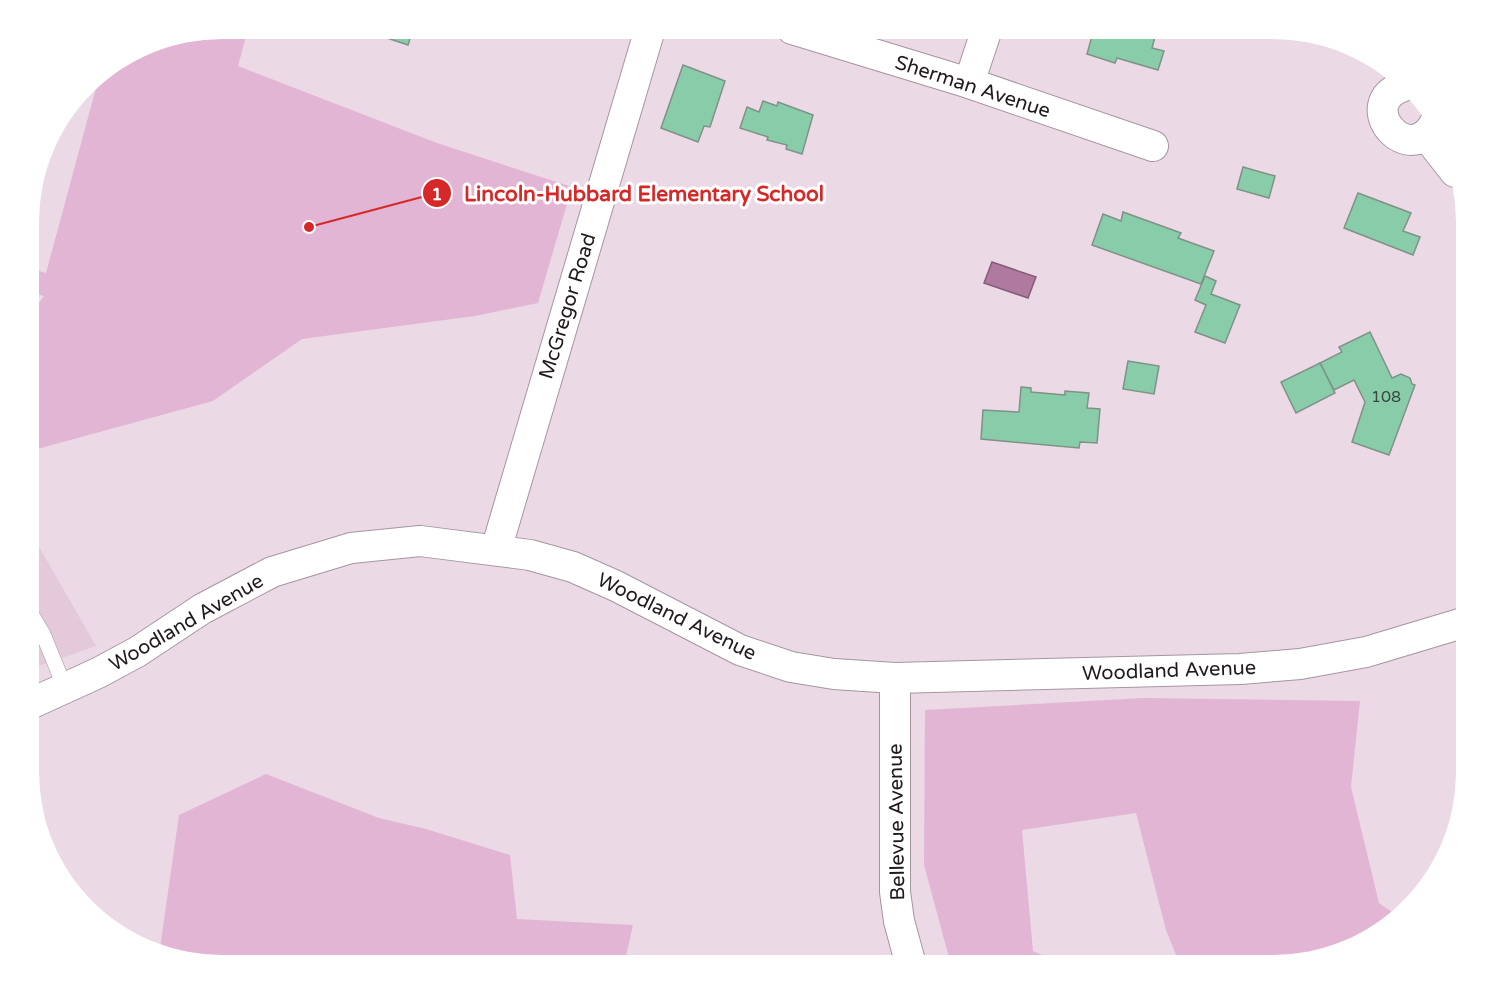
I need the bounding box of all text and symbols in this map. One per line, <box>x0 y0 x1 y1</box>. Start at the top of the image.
street label: Sherman Avenue <box>892 51 1053 123</box>
callout: Lincoln-Hubbard Elementary School <box>422 174 836 213</box>
text: Lincoln-Hubbard Elementary School <box>464 182 824 207</box>
text: 1 <box>431 183 443 205</box>
street label: McGregor Road <box>534 230 602 382</box>
house number: 108 <box>1371 387 1401 407</box>
street label: Woodland Avenue <box>593 568 760 666</box>
street label: Woodland Avenue <box>105 569 268 677</box>
street label: Woodland Avenue <box>1082 656 1256 686</box>
street label: Bellevue Avenue <box>884 743 910 901</box>

